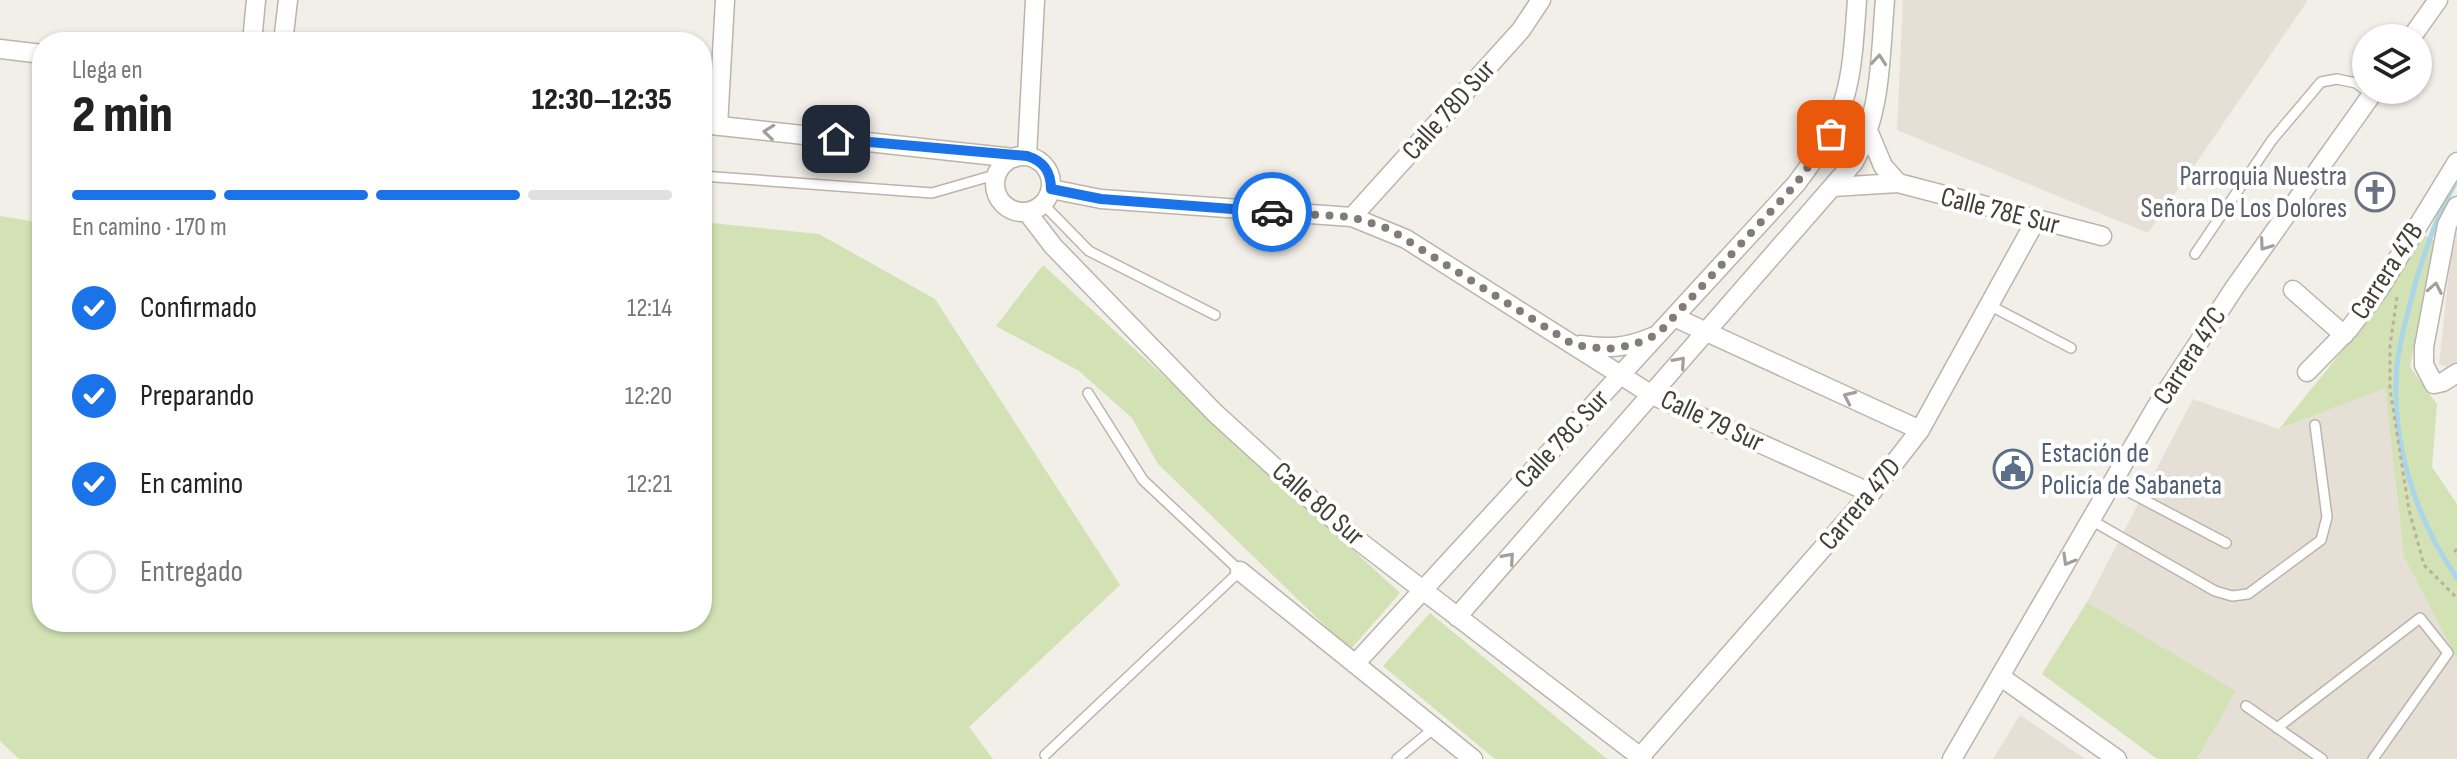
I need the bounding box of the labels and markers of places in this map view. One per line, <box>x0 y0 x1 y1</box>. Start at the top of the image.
pin <box>1797 100 1865 168</box>
pin <box>802 105 870 173</box>
place label: Parroquia Nuestra Señora De Los Dolores <box>2141 160 2347 225</box>
church icon: Parroquia Nuestra Señora De Los Dolores <box>2354 171 2396 213</box>
place label: Estación de Policía de Sabaneta <box>2041 437 2222 502</box>
public building icon: Estación de Policía de Sabaneta <box>1992 448 2034 490</box>

